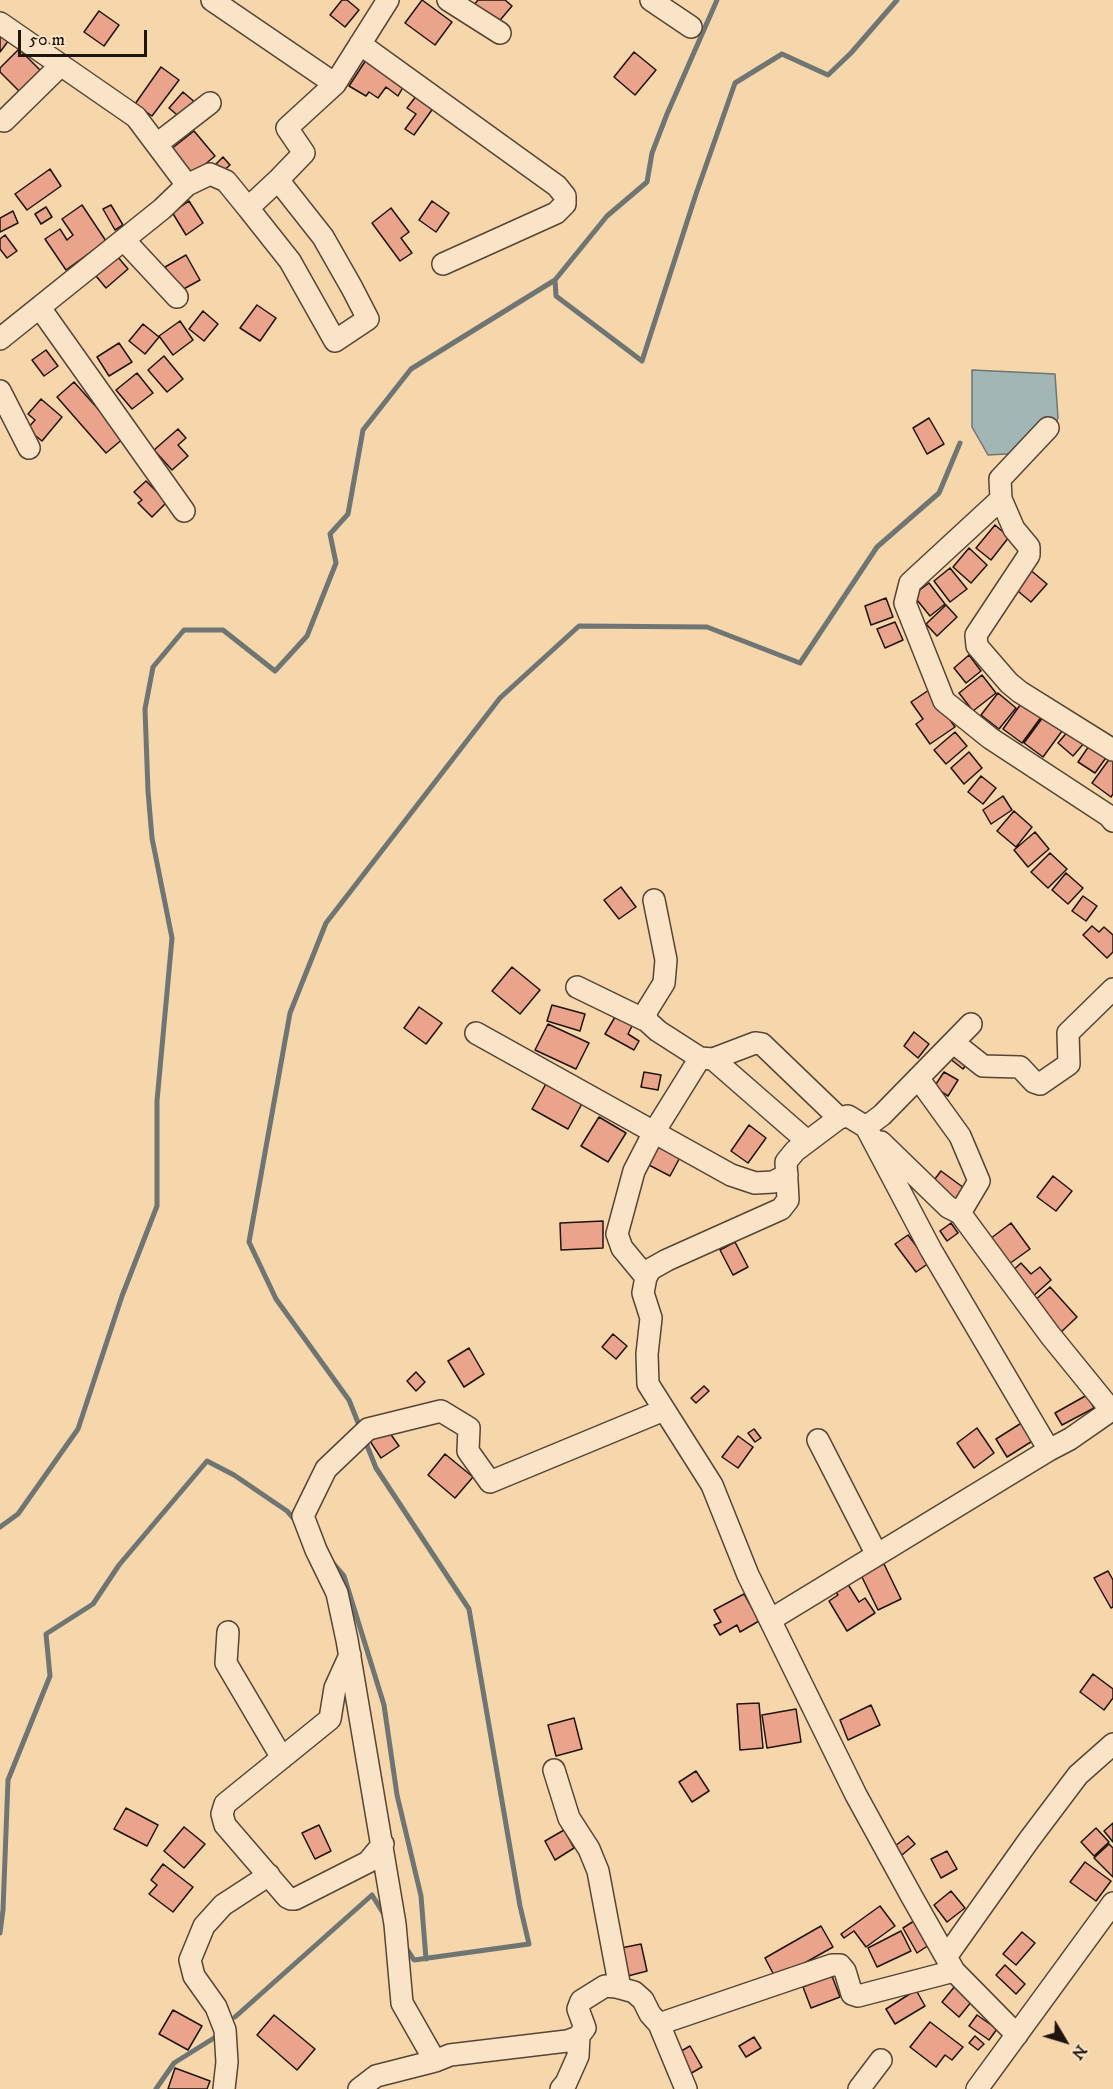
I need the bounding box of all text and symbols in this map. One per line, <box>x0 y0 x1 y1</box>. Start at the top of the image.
scale bar <box>21 18 150 56</box>
text: 50 m <box>29 29 65 51</box>
north arrow <box>1035 2011 1095 2071</box>
text: N <box>1067 2041 1091 2063</box>

